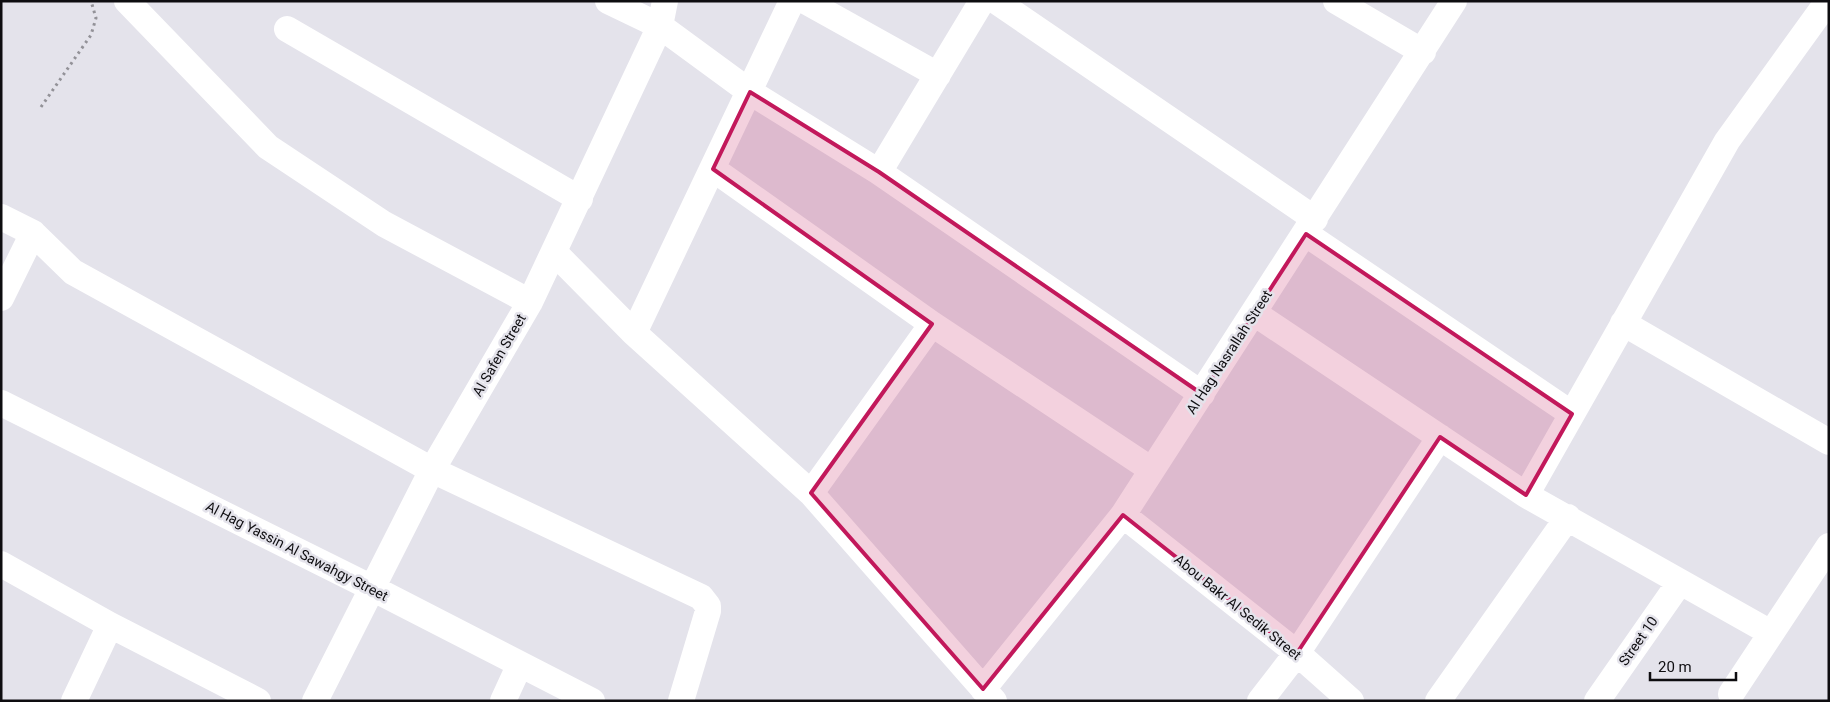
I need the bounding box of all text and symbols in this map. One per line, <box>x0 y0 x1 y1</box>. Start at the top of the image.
street label: Al Hag Nasrallah Street <box>1183 287 1275 417</box>
street label: Al Safen Street <box>469 311 529 399</box>
street label: Al Hag Yassin Al Sawahgy Street <box>203 498 391 604</box>
street label: Abou Bakr Al Sedik Street <box>1171 551 1305 663</box>
street label: Street 10 <box>1615 613 1661 669</box>
scale bar <box>1650 650 1736 682</box>
text: 20 m <box>1658 658 1692 676</box>

